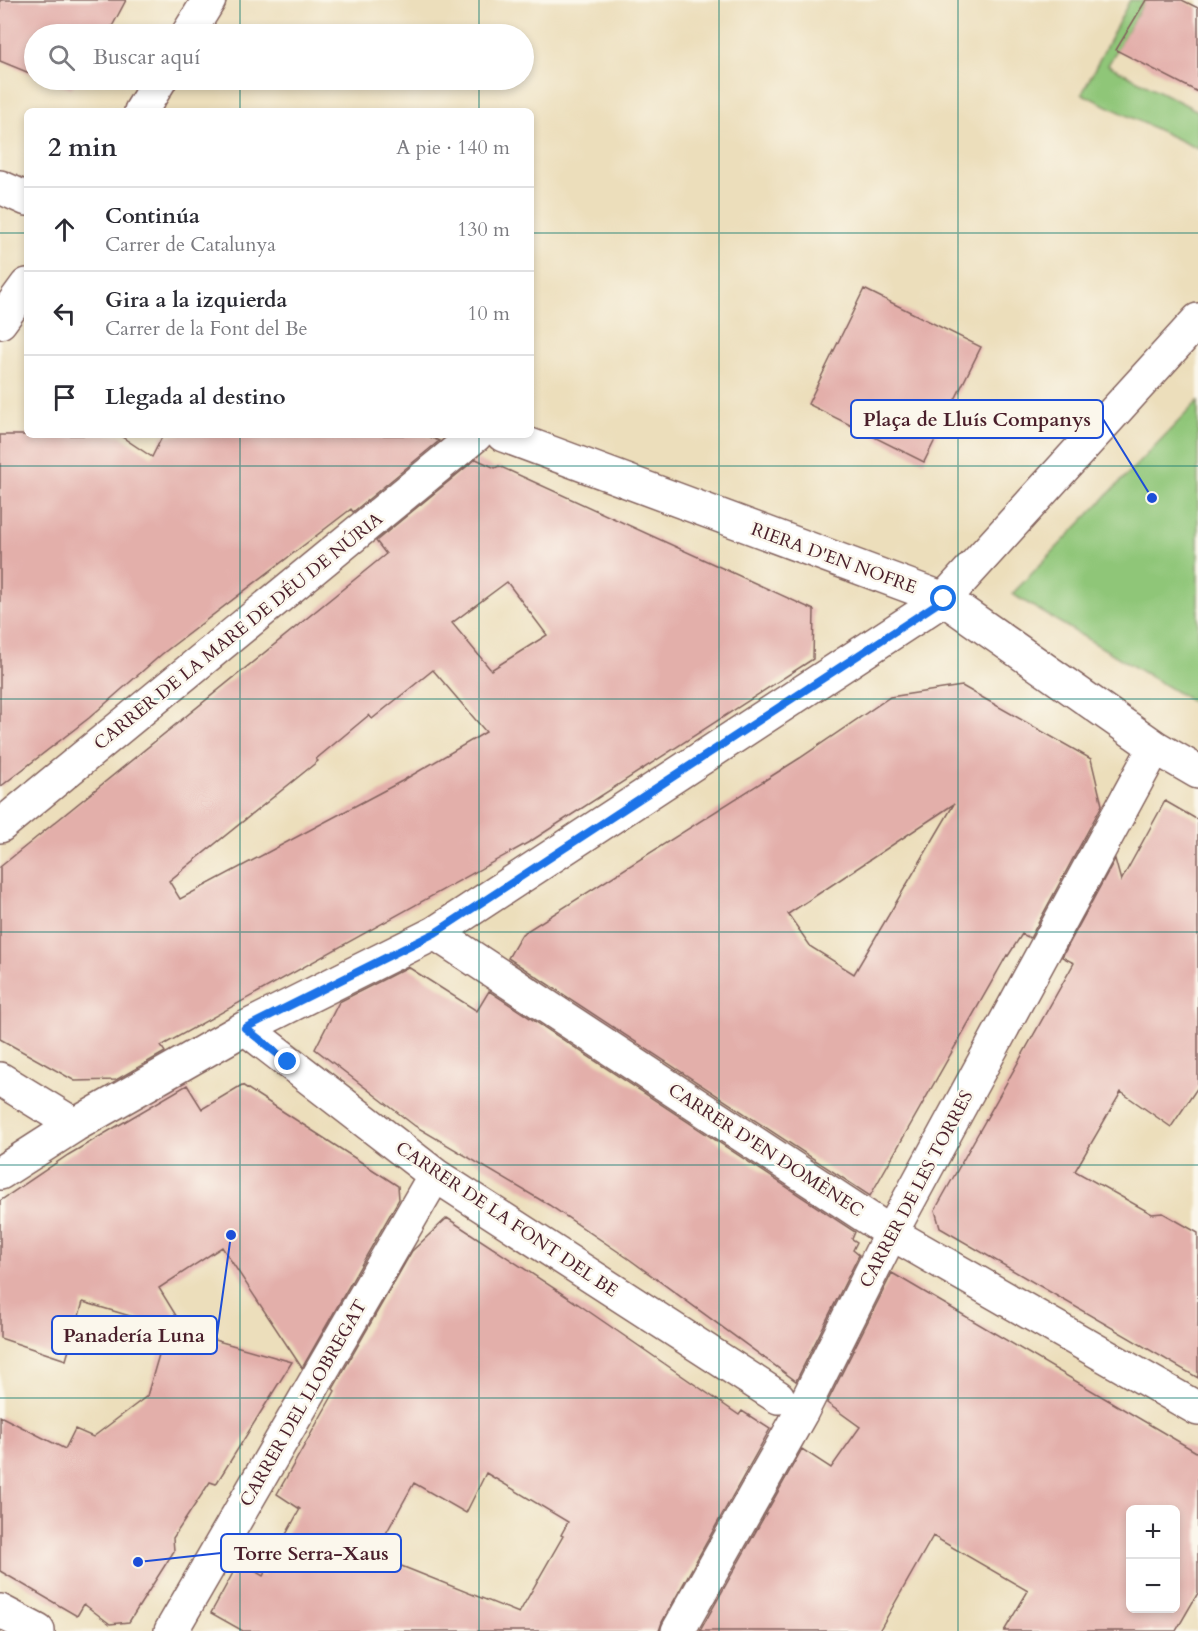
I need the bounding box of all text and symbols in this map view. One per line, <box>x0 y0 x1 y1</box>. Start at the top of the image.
search box <box>24 24 534 90</box>
icon: search <box>45 41 78 74</box>
text: Buscar aquí <box>93 42 200 72</box>
text: 2 min <box>48 130 117 165</box>
text: A pie · 140 m <box>396 134 510 161</box>
text: Continúa <box>105 201 200 231</box>
icon: ahead <box>48 213 81 246</box>
text: 130 m <box>457 216 510 243</box>
text: Carrer de Catalunya <box>105 231 276 258</box>
text: Gira a la izquierda <box>105 285 288 315</box>
icon: left <box>48 297 81 330</box>
text: 10 m <box>467 300 510 327</box>
text: Carrer de la Font del Be <box>105 315 308 342</box>
icon: arrive <box>48 381 81 414</box>
text: Llegada al destino <box>105 382 286 412</box>
callout: Plaça de Lluís Companys <box>851 400 1103 438</box>
text: Plaça de Lluís Companys <box>863 406 1091 433</box>
street label: CARRER DE LA MARE DE DÉU DE NÚRIA <box>89 507 388 756</box>
street label: RIERA D'EN NOFRE <box>748 517 920 600</box>
route start <box>930 585 956 611</box>
route end <box>274 1048 300 1074</box>
street label: CARRER D'EN DOMÈNEC <box>663 1078 869 1223</box>
street label: CARRER DE LES TORRES <box>854 1086 979 1292</box>
street label: CARRER DE LA FONT DEL BE <box>391 1136 623 1303</box>
street label: CARRER DEL LLOBREGAT <box>234 1295 373 1511</box>
callout: Panadería Luna <box>52 1316 217 1354</box>
text: Panadería Luna <box>63 1322 205 1349</box>
map controls <box>1126 1505 1180 1613</box>
button: + <box>1126 1505 1180 1559</box>
callout: Torre Serra-Xaus <box>221 1534 401 1572</box>
text: Torre Serra-Xaus <box>233 1540 389 1567</box>
button: − <box>1126 1559 1180 1613</box>

